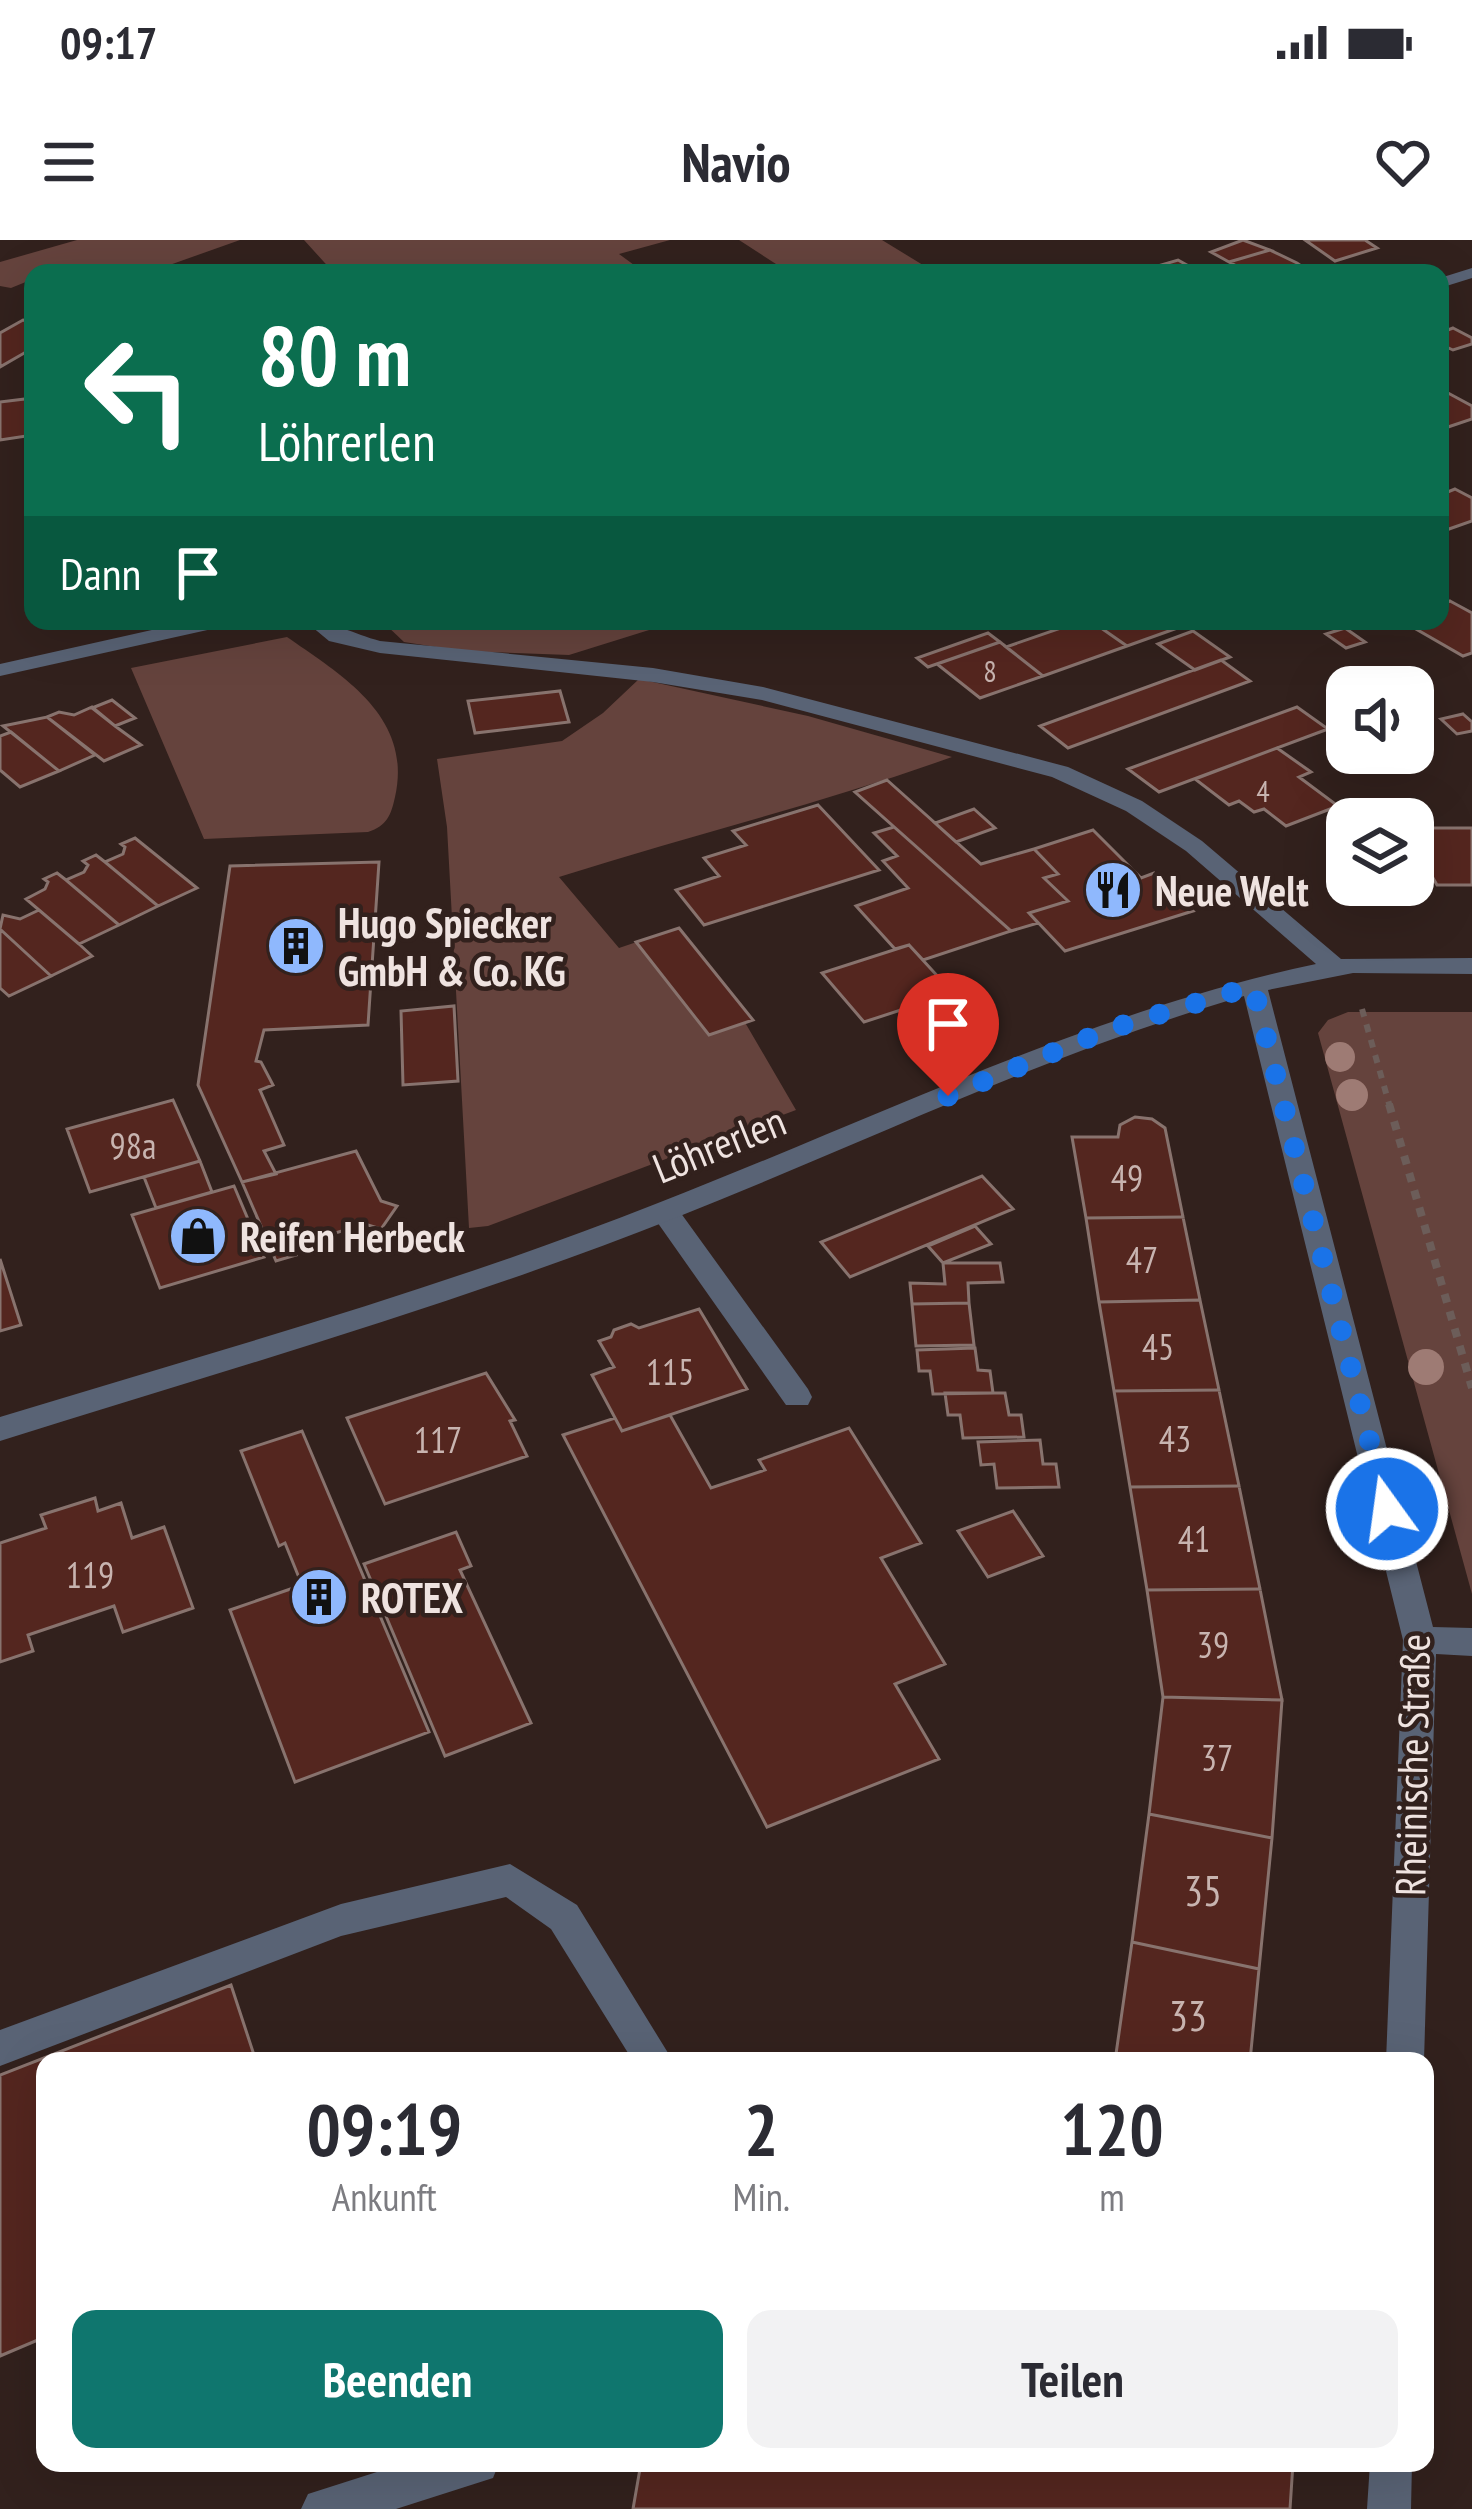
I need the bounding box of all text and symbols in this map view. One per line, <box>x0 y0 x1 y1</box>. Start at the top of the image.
text: 09:17 <box>60 13 157 71</box>
text: Navio <box>681 127 791 197</box>
icon: menu <box>36 129 102 195</box>
icon: heart <box>1370 129 1436 195</box>
text: 80 m <box>258 300 411 409</box>
icon: left <box>60 312 216 468</box>
text: Löhrerlen <box>258 406 436 476</box>
icon: arrive <box>165 540 231 606</box>
text: Dann <box>60 544 141 602</box>
house number: 8 <box>983 651 997 690</box>
map controls <box>1326 666 1434 906</box>
button: sound <box>1326 666 1434 774</box>
house number: 4 <box>1256 771 1270 810</box>
button: layers <box>1326 798 1434 906</box>
restaurant icon: Neue Welt <box>1082 859 1144 921</box>
place label: Neue Welt <box>1155 863 1309 918</box>
place label: Hugo Spiecker GmbH & Co. KG <box>338 895 566 998</box>
building icon: Hugo Spiecker GmbH & Co. KG <box>265 915 327 977</box>
pin <box>897 973 999 1096</box>
icon: arrive <box>915 991 981 1057</box>
street label: Löhrerlen <box>645 1093 793 1195</box>
house number: 98a <box>110 1122 156 1169</box>
house number: 49 <box>1111 1154 1143 1201</box>
shop icon: Reifen Herbeck <box>167 1205 229 1267</box>
place label: Reifen Herbeck <box>240 1209 465 1264</box>
house number: 47 <box>1126 1236 1158 1283</box>
house number: 45 <box>1142 1323 1174 1370</box>
house number: 115 <box>646 1348 694 1395</box>
house number: 43 <box>1159 1415 1191 1462</box>
house number: 117 <box>414 1416 462 1463</box>
position arrow <box>1324 1446 1450 1572</box>
house number: 41 <box>1178 1515 1210 1562</box>
house number: 119 <box>66 1551 114 1598</box>
building icon: ROTEX <box>288 1566 350 1628</box>
place label: ROTEX <box>361 1570 463 1625</box>
house number: 39 <box>1197 1621 1229 1668</box>
street label: Rheinische Straße <box>1382 1633 1442 1897</box>
house number: 37 <box>1201 1734 1233 1781</box>
house number: 35 <box>1184 1863 1222 1918</box>
house number: 33 <box>1169 1988 1207 2043</box>
text: 09:19 <box>306 2082 462 2175</box>
text: 2 <box>744 2082 778 2175</box>
text: 120 <box>1060 2082 1164 2175</box>
text: Ankunft <box>332 2171 437 2222</box>
text: Min. <box>733 2171 790 2222</box>
text: m <box>1099 2171 1125 2222</box>
button: Beenden <box>72 2310 723 2448</box>
button: Teilen <box>747 2310 1398 2448</box>

